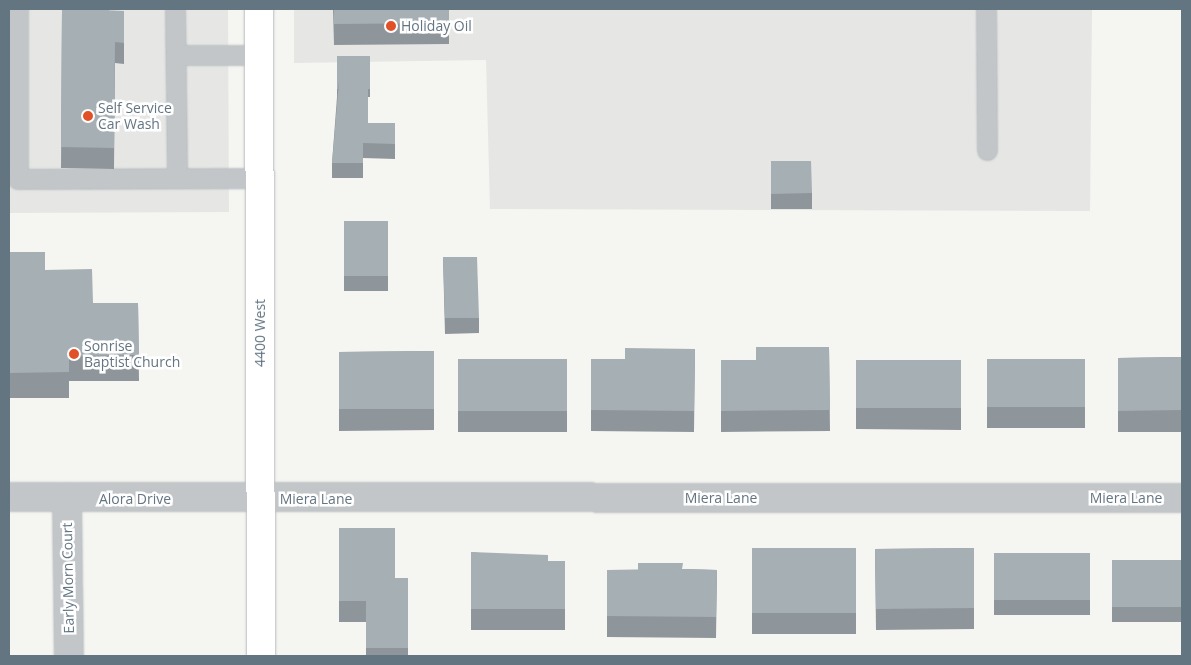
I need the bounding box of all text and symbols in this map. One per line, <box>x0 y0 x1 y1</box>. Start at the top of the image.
place label: Holiday Oil <box>401 18 472 34</box>
marker: Holiday Oil <box>385 20 397 32</box>
place label: Self Service Car Wash <box>98 100 172 132</box>
marker: Self Service Car Wash <box>82 110 94 122</box>
street label: 4400 West <box>252 299 268 367</box>
place label: Sonrise Baptist Church <box>84 338 180 371</box>
marker: Sonrise Baptist Church <box>68 348 80 360</box>
street label: Miera Lane <box>685 490 757 506</box>
street label: Miera Lane <box>1090 490 1162 506</box>
street label: Alora Drive <box>99 491 171 507</box>
street label: Miera Lane <box>280 491 352 507</box>
street label: Early Morn Court <box>59 522 77 634</box>

